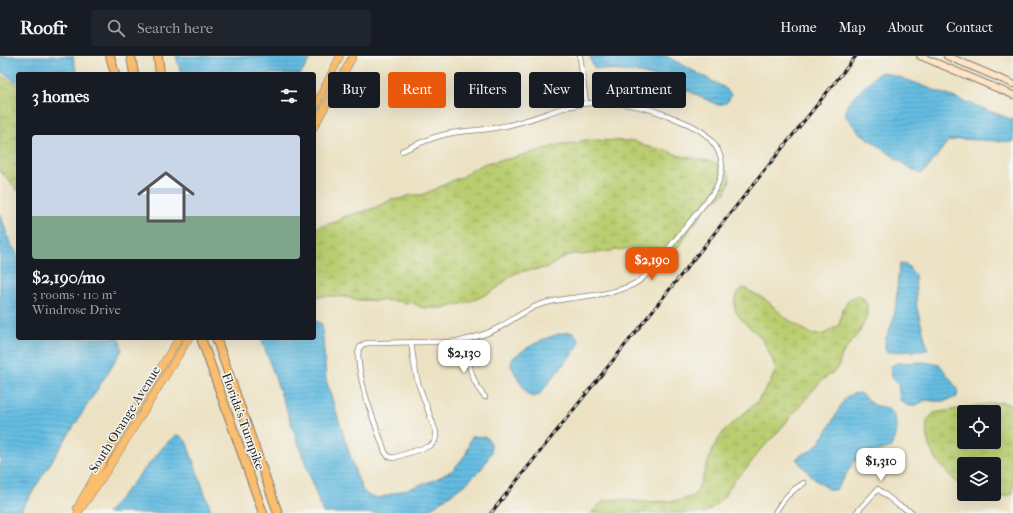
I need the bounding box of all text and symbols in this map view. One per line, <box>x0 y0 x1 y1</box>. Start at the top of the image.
search box <box>91 10 371 46</box>
text: Roofr <box>20 17 67 39</box>
icon: search <box>105 17 127 39</box>
text: Search here <box>137 19 213 37</box>
text: Home <box>780 19 817 36</box>
text: Map <box>839 19 866 36</box>
text: About <box>888 19 924 36</box>
text: Contact <box>946 19 993 36</box>
chip: Buy <box>328 72 380 108</box>
chip: Rent <box>388 72 446 108</box>
chip: Filters <box>454 72 521 108</box>
chip: New <box>529 72 584 108</box>
chip: Apartment <box>592 72 686 108</box>
icon: filters <box>278 85 300 107</box>
text: 3 homes <box>32 86 89 106</box>
icon: home <box>130 161 202 233</box>
pin: $2,190 <box>619 247 685 281</box>
text: $2,190 <box>634 252 670 267</box>
text: $2,190/mo <box>32 267 105 287</box>
text: 3 rooms · 110 m² <box>32 287 116 302</box>
text: Windrose Drive <box>32 302 121 317</box>
pin: $2,130 <box>431 340 497 374</box>
text: $2,130 <box>447 345 481 360</box>
street label: South Orange Avenue <box>86 363 164 475</box>
street label: Florida's Turnpike <box>219 371 268 472</box>
map controls <box>957 405 1001 501</box>
button: locate <box>957 405 1001 449</box>
pin: $1,310 <box>848 448 914 482</box>
text: $1,310 <box>865 453 897 468</box>
button: layers <box>957 457 1001 501</box>

